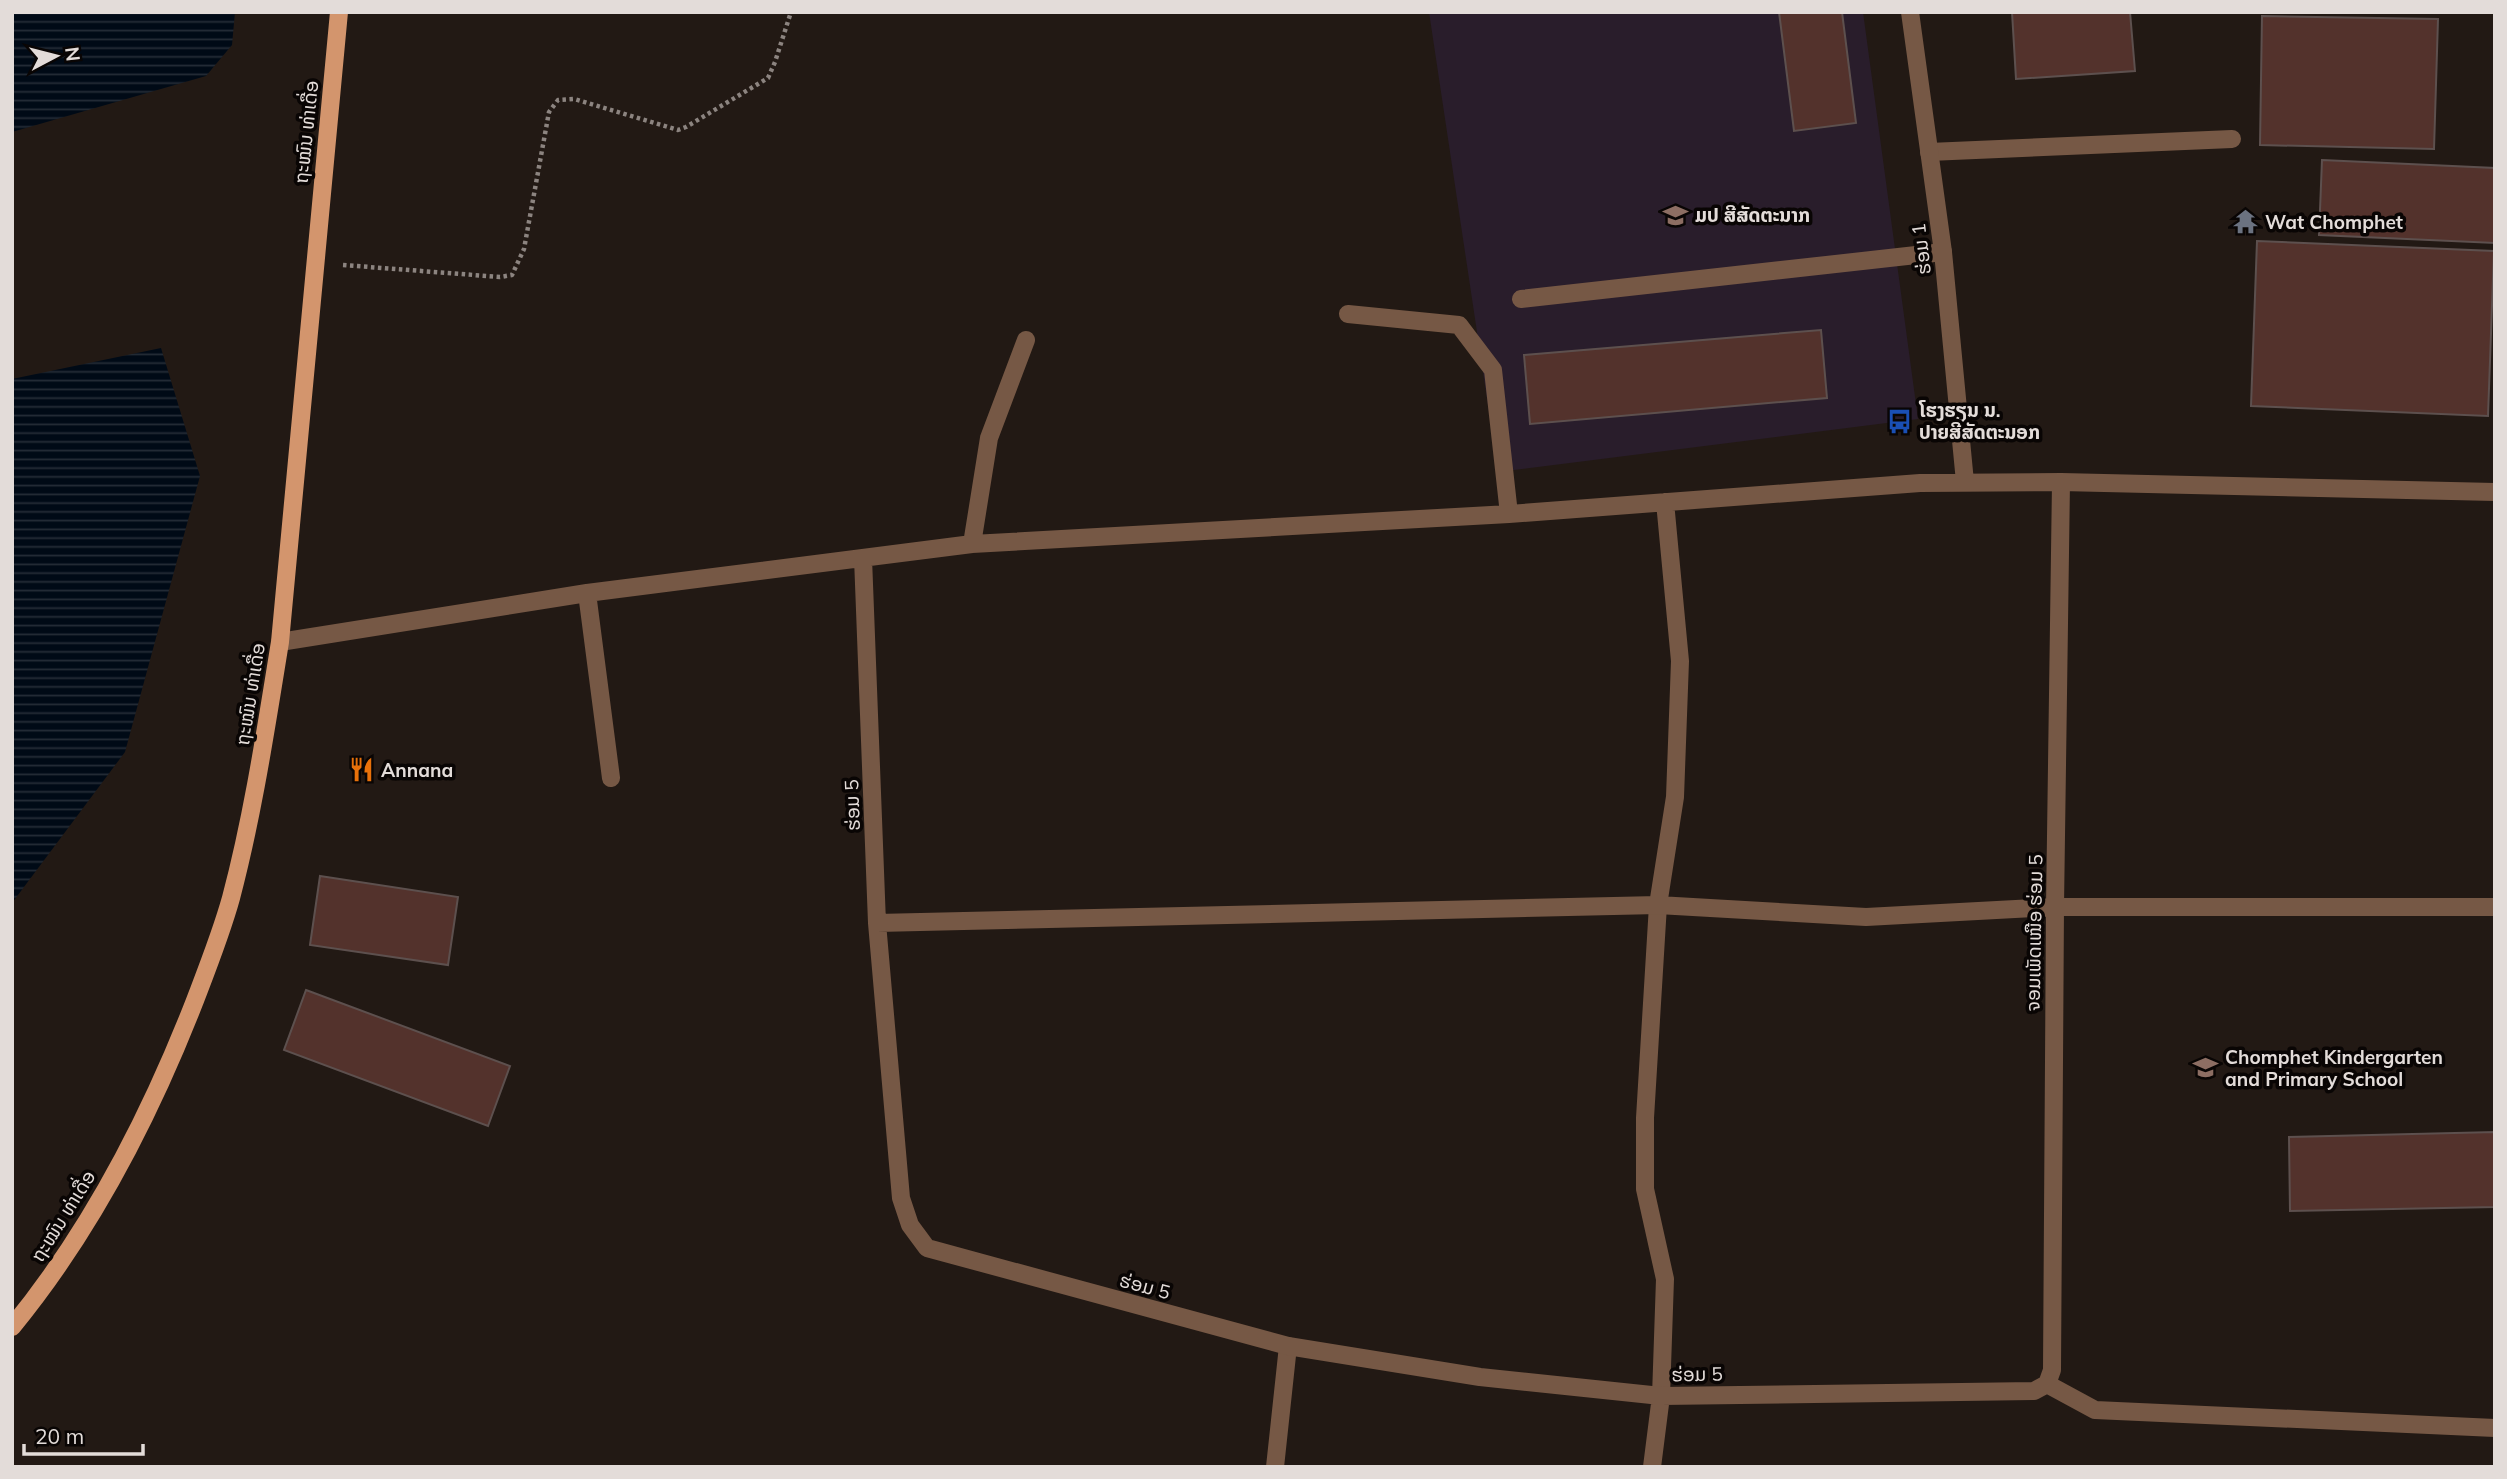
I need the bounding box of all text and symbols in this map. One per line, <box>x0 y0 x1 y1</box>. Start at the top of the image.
north arrow <box>21 21 91 91</box>
text: N <box>60 45 86 63</box>
street label: ຖະໝົນ ທ່າເດື່ອ <box>287 79 323 185</box>
school or university icon: ມປ ສີສັດຕະນາກ <box>1661 201 1689 229</box>
place label: ມປ ສີສັດຕະນາກ <box>1695 203 1810 227</box>
temple icon: Wat Chomphet <box>2231 208 2259 236</box>
place label: Wat Chomphet <box>2265 210 2403 234</box>
street label: ຮ່ອມ 1 <box>1906 222 1936 276</box>
place label: ໂຮງຮຽນ ນ. ປາຍສີສັດຕະນອກ <box>1918 398 2040 444</box>
bus stop icon: ໂຮງຮຽນ ນ. ປາຍສີສັດຕະນອກ <box>1885 407 1913 435</box>
street label: ຖະໝົນ ທ່າເດື່ອ <box>228 641 270 747</box>
restaurant icon: Annana <box>347 756 375 784</box>
place label: Annana <box>381 758 453 782</box>
street label: ຮ່ອມ 5 <box>839 779 865 831</box>
street label: ຈອມເພັດເໜືອ ຮ່ອມ 5 <box>2021 854 2047 1012</box>
place label: Chomphet Kindergarten and Primary School <box>2225 1045 2443 1091</box>
school or university icon: Chomphet Kindergarten and Primary School <box>2191 1054 2219 1082</box>
street label: ຖະໝົນ ທ່າເດື່ອ <box>24 1165 101 1266</box>
street label: ຮ່ອມ 5 <box>1117 1268 1173 1304</box>
street label: ຮ່ອມ 5 <box>1671 1362 1723 1386</box>
scale bar <box>24 1412 144 1456</box>
text: 20 m <box>35 1423 84 1449</box>

